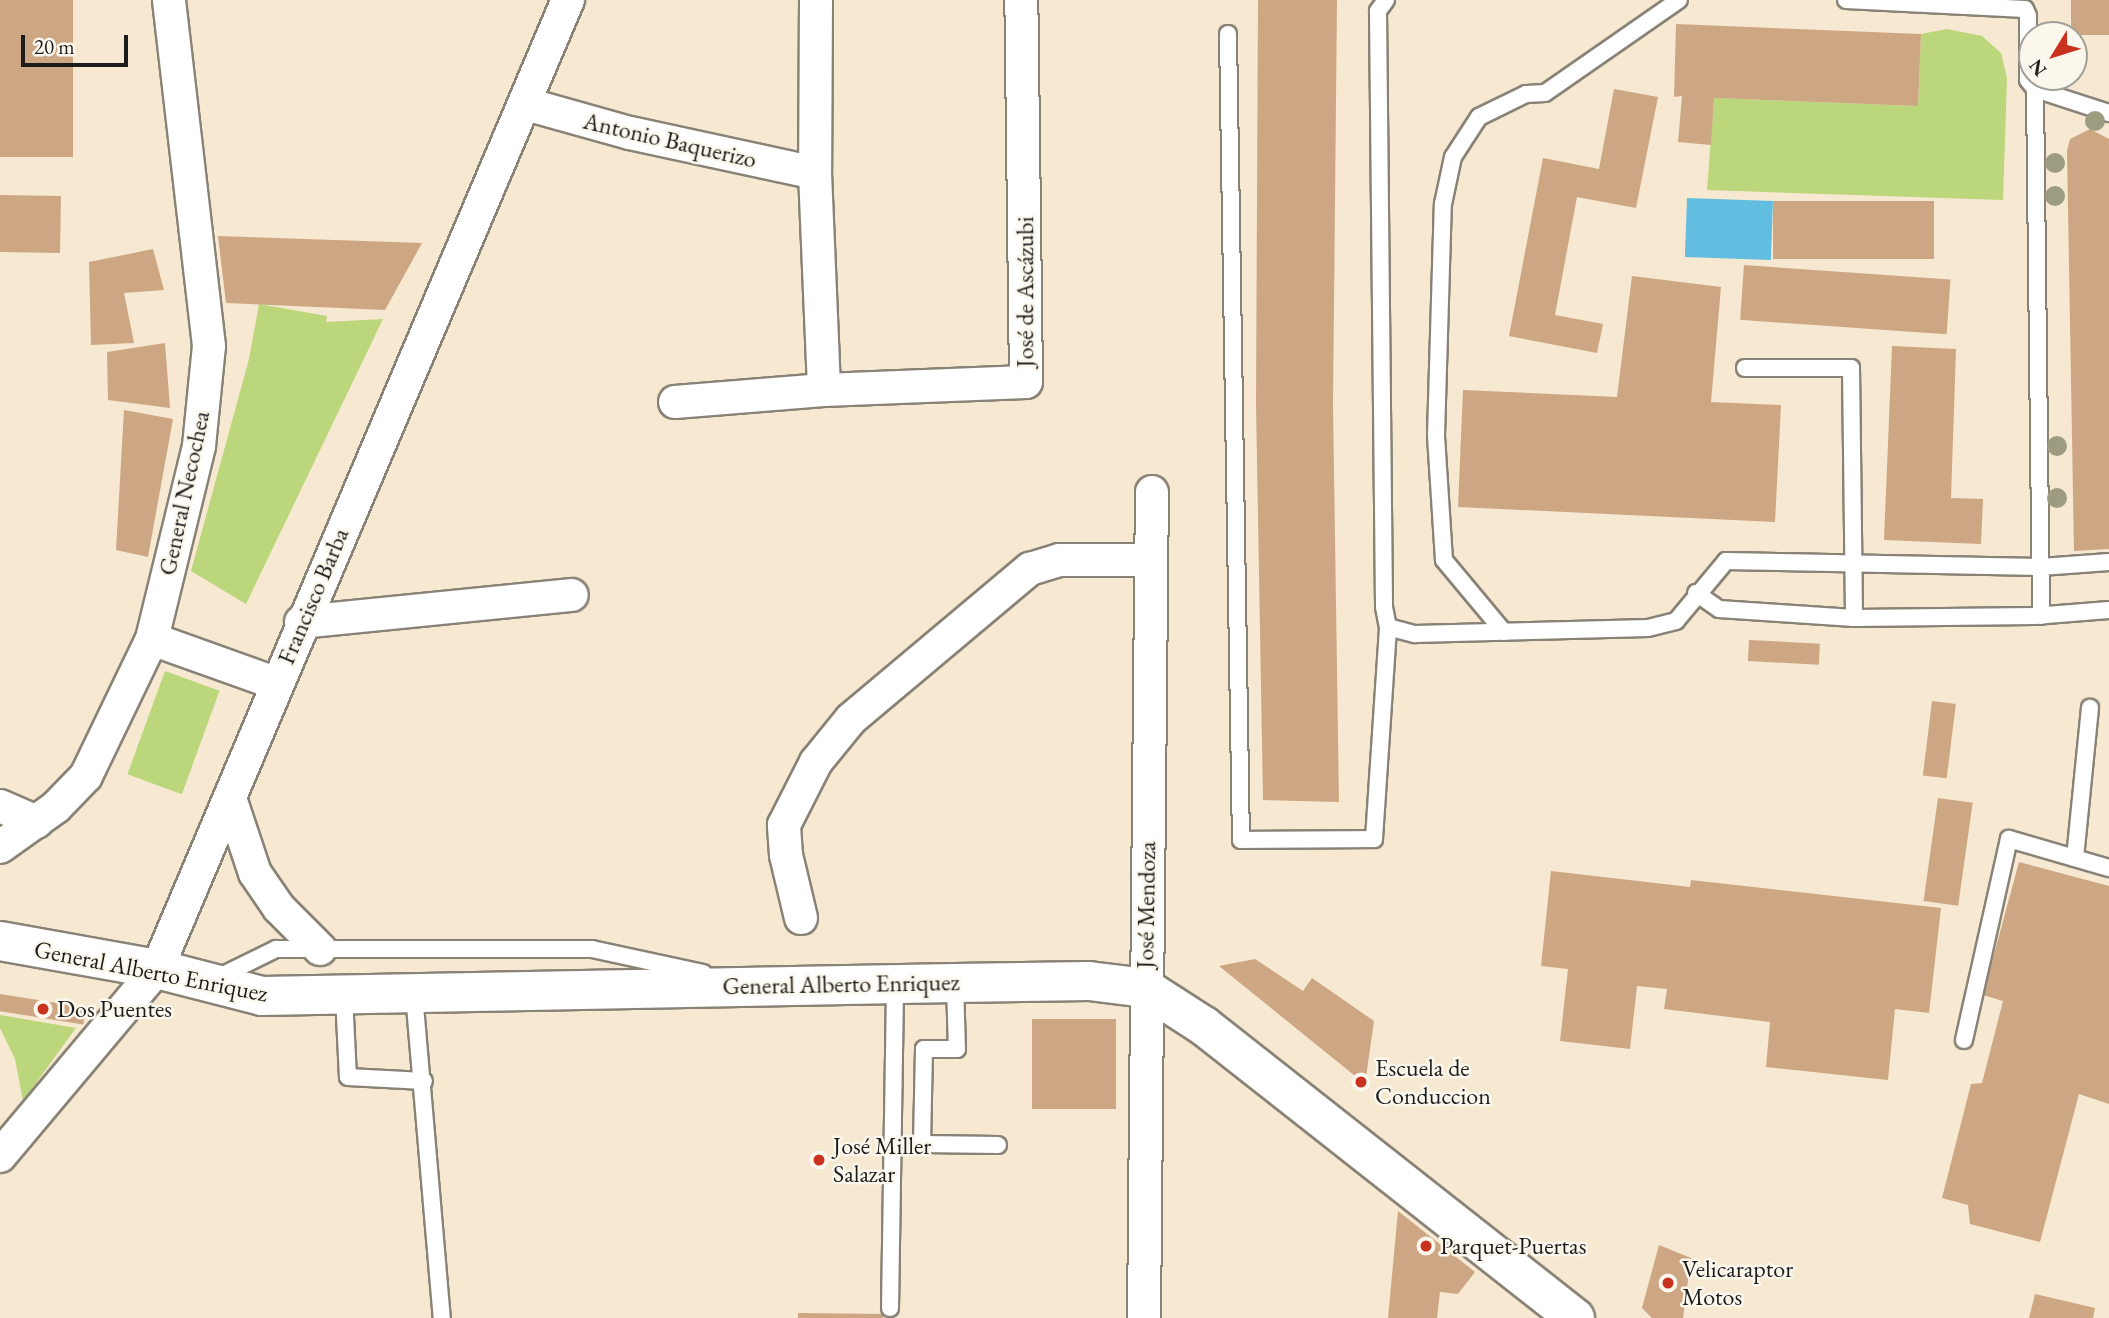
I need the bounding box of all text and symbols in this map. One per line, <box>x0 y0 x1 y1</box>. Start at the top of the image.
scale bar <box>24 21 131 65</box>
north arrow <box>2018 21 2088 91</box>
text: 20 m <box>34 33 75 60</box>
text: N <box>2023 54 2052 82</box>
street label: Antonio Baquerizo <box>581 106 759 174</box>
street label: José de Ascázubi <box>1011 216 1039 368</box>
street label: General Necochea <box>153 408 215 578</box>
street label: Francisco Barba <box>271 524 355 668</box>
street label: José Mendoza <box>1130 841 1162 969</box>
street label: General Alberto Enriquez <box>32 934 270 1008</box>
street label: General Alberto Enriquez <box>722 968 960 1000</box>
place label: Dos Puentes <box>57 995 172 1023</box>
marker: Dos Puentes <box>35 1001 51 1017</box>
place label: Escuela de Conduccion <box>1375 1054 1491 1110</box>
marker: Escuela de Conduccion <box>1353 1074 1369 1090</box>
place label: José Miller Salazar <box>833 1132 931 1188</box>
marker: José Miller Salazar <box>811 1152 827 1168</box>
place label: Parquet-Puertas <box>1440 1232 1586 1260</box>
marker: Parquet-Puertas <box>1418 1238 1434 1254</box>
place label: Velicaraptor Motos <box>1682 1255 1793 1311</box>
marker: Velicaraptor Motos <box>1660 1275 1676 1291</box>

